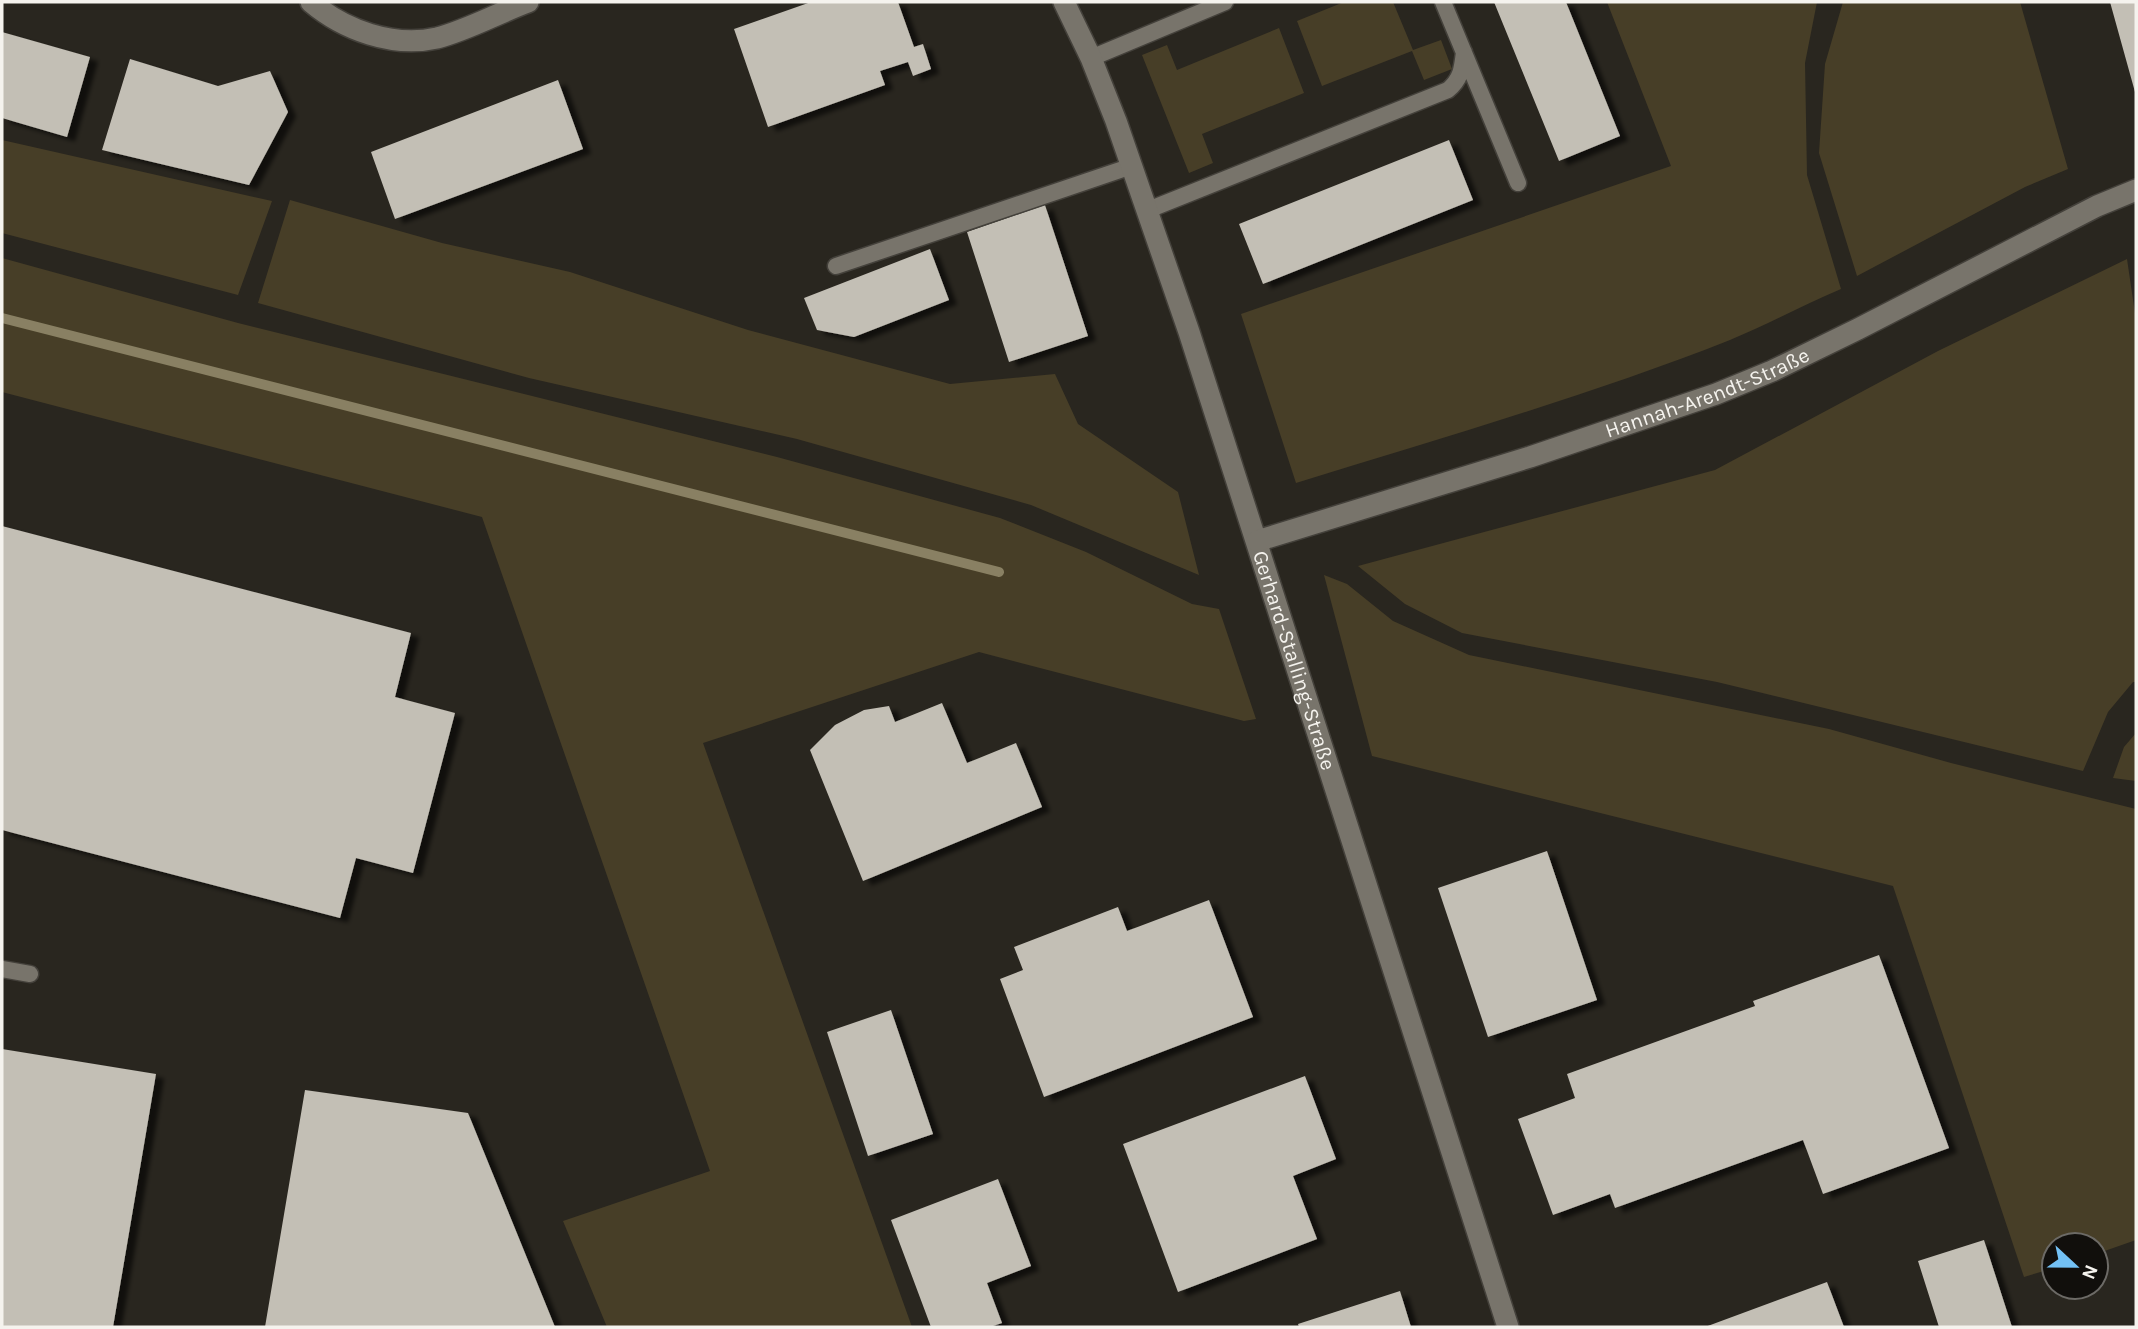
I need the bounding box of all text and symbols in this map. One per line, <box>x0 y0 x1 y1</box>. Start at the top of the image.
street label: Hannah-Arendt-Straße <box>1602 343 1813 443</box>
street label: Gerhard-Stalling-Straße <box>1248 548 1341 773</box>
north arrow <box>2040 1231 2110 1301</box>
text: N <box>2077 1262 2103 1282</box>

